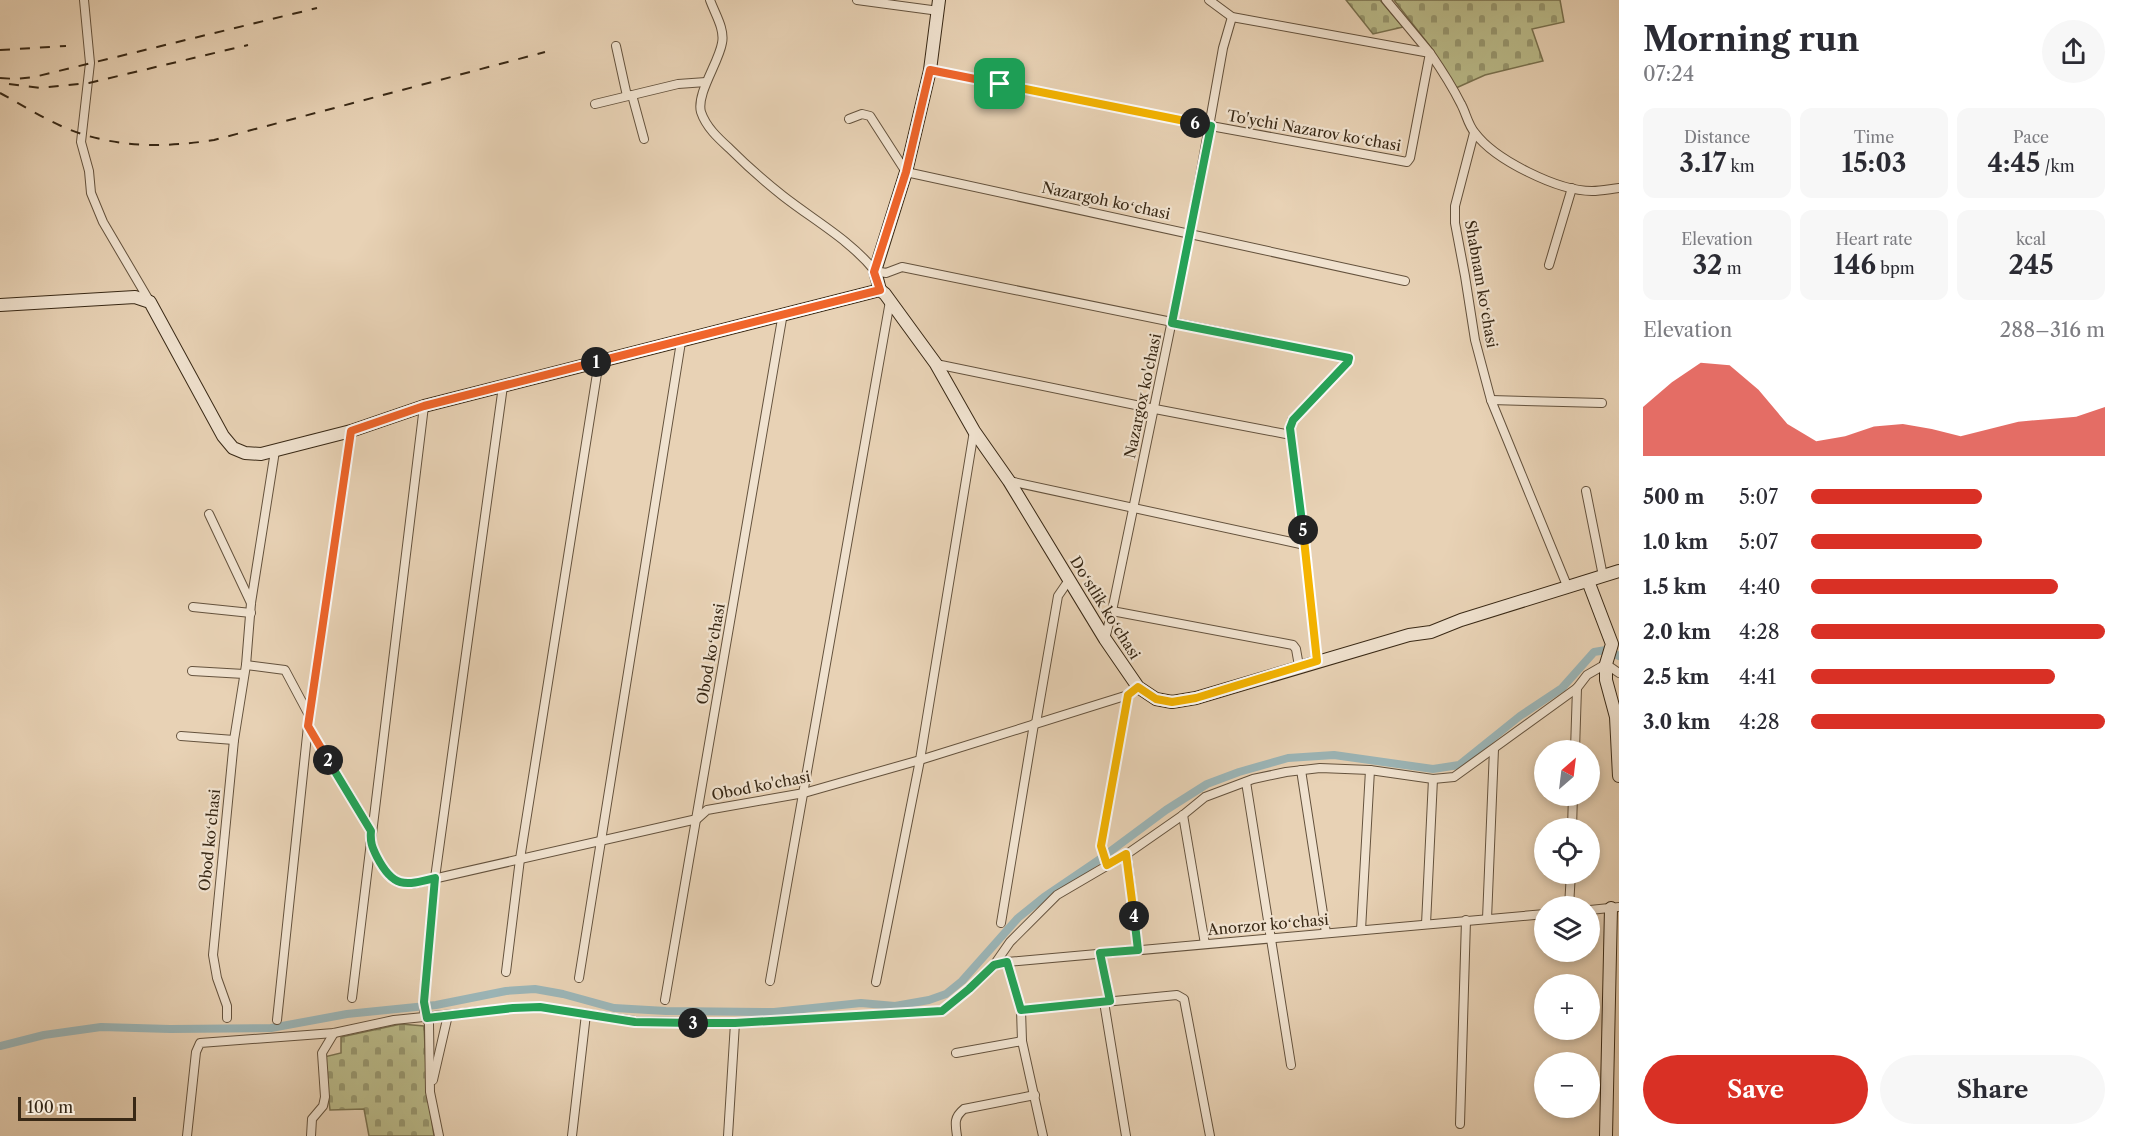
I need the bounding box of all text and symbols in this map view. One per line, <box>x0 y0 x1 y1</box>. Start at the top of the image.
text: Morning run <box>1643 19 1859 60</box>
button: share <box>2042 20 2105 83</box>
pin <box>974 58 1025 109</box>
text: 07:24 <box>1643 62 1694 86</box>
icon: arrive <box>983 67 1016 100</box>
street label: To'ychi Nazarov koʻchasi <box>1226 106 1403 155</box>
pin: 6 <box>1180 108 1210 138</box>
text: 6 <box>1190 113 1200 133</box>
text: Distance <box>1684 127 1750 147</box>
text: Time <box>1854 127 1894 147</box>
text: Pace <box>2013 127 2049 147</box>
text: 3.17 <box>1679 147 1726 179</box>
text: 15:03 <box>1841 147 1907 179</box>
text: 4:45 <box>1987 147 2040 179</box>
text: km <box>1726 156 1755 176</box>
text: /km <box>2040 156 2075 176</box>
street label: Nazargoh koʻchasi <box>1040 178 1172 223</box>
street label: Shabnam koʻchasi <box>1461 219 1502 350</box>
text: Elevation <box>1681 229 1753 249</box>
text: Heart rate <box>1835 229 1913 249</box>
text: kcal <box>2016 229 2046 249</box>
text: 32 <box>1692 249 1722 281</box>
text: 146 <box>1833 249 1876 281</box>
text: 245 <box>2008 249 2054 281</box>
text: m <box>1722 258 1742 278</box>
text: bpm <box>1876 258 1915 278</box>
text: Elevation <box>1643 318 1732 342</box>
text: 288–316 m <box>2000 318 2105 342</box>
street label: Nazargox ko'chasi <box>1120 331 1165 460</box>
pin: 1 <box>581 347 611 377</box>
text: 1 <box>592 352 600 372</box>
text: 500 m <box>1643 485 1704 509</box>
text: 5:07 <box>1739 485 1778 509</box>
pin: 5 <box>1288 515 1318 545</box>
text: 5 <box>1299 520 1307 540</box>
text: 1.0 km <box>1643 530 1708 554</box>
text: 5:07 <box>1739 530 1778 554</box>
street label: Doʻstlik koʻchasi <box>1066 553 1145 663</box>
text: 1.5 km <box>1643 575 1707 599</box>
text: 4:40 <box>1739 575 1780 599</box>
street label: Obod koʻchasi <box>692 601 729 706</box>
text: 2.0 km <box>1643 620 1711 644</box>
text: 4:28 <box>1739 620 1780 644</box>
text: 2.5 km <box>1643 665 1710 689</box>
text: 4:41 <box>1739 665 1776 689</box>
text: 3.0 km <box>1643 710 1710 734</box>
text: 4:28 <box>1739 710 1780 734</box>
north arrow <box>1534 740 1600 806</box>
map controls <box>1534 740 1600 1118</box>
pin: 2 <box>313 745 343 775</box>
text: 2 <box>323 750 333 770</box>
street label: Obod ko'chasi <box>710 767 812 804</box>
street label: Obod koʻchasi <box>195 788 224 892</box>
button: locate <box>1534 818 1600 884</box>
button: layers <box>1534 896 1600 962</box>
pin: 4 <box>1119 901 1149 931</box>
text: 4 <box>1129 906 1139 926</box>
street label: Anorzor koʻchasi <box>1206 910 1330 939</box>
button: + <box>1534 974 1600 1040</box>
pin: 3 <box>678 1008 708 1038</box>
text: 3 <box>688 1013 698 1033</box>
button: − <box>1534 1052 1600 1118</box>
button: Save <box>1643 1055 1868 1124</box>
button: Share <box>1880 1055 2105 1124</box>
scale bar <box>18 1094 136 1122</box>
text: 100 m <box>27 1097 73 1117</box>

